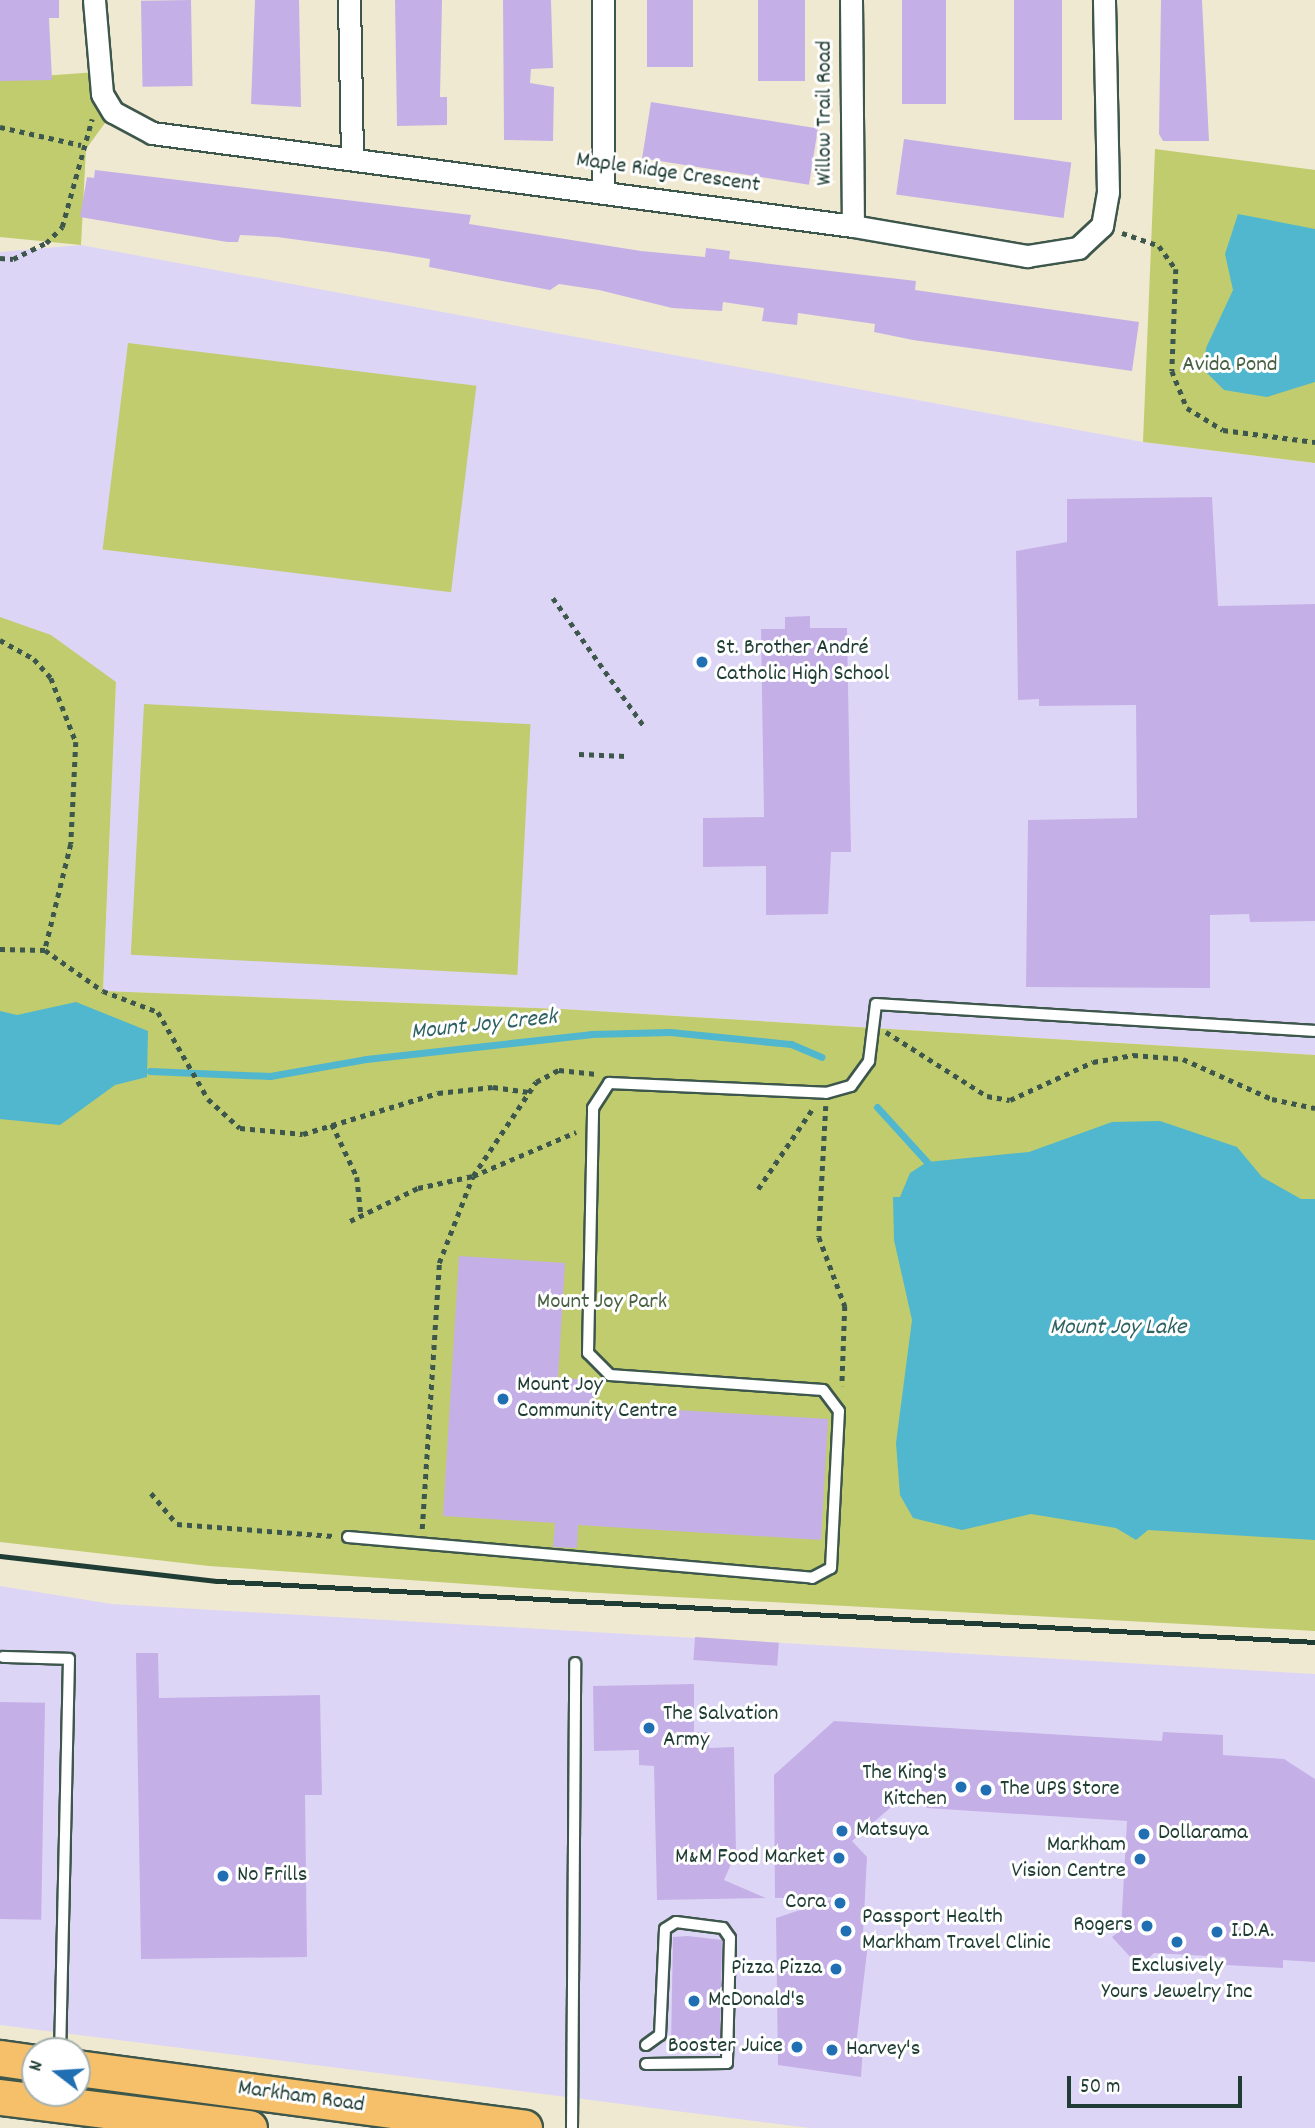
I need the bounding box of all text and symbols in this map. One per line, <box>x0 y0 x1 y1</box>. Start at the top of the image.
street label: Willow Trail Road <box>812 40 840 186</box>
street label: Maple Ridge Crescent <box>574 147 762 201</box>
park label: Avida Pond <box>1182 352 1278 380</box>
place label: St. Brother André Catholic High School <box>716 635 889 689</box>
marker: St. Brother André Catholic High School <box>694 654 710 670</box>
water label: Mount Joy Creek <box>409 1004 559 1048</box>
park label: Mount Joy Park <box>537 1289 667 1317</box>
water label: Mount Joy Lake <box>1050 1315 1186 1343</box>
place label: Mount Joy Community Centre <box>517 1372 677 1426</box>
marker: Mount Joy Community Centre <box>495 1391 511 1407</box>
place label: The Salvation Army <box>663 1701 778 1755</box>
marker: The Salvation Army <box>641 1720 657 1736</box>
place label: The King's Kitchen <box>862 1760 947 1814</box>
place label: The UPS Store <box>1000 1776 1120 1804</box>
marker: The King's Kitchen <box>953 1779 969 1795</box>
marker: The UPS Store <box>978 1782 994 1798</box>
place label: Matsuya <box>856 1817 928 1845</box>
place label: Dollarama <box>1158 1820 1248 1848</box>
marker: Matsuya <box>834 1823 850 1839</box>
marker: Dollarama <box>1136 1826 1152 1842</box>
place label: Markham Vision Centre <box>1011 1832 1126 1886</box>
place label: M&M Food Market <box>675 1844 825 1872</box>
marker: M&M Food Market <box>831 1850 847 1866</box>
marker: Markham Vision Centre <box>1132 1851 1148 1867</box>
place label: No Frills <box>237 1862 307 1890</box>
marker: No Frills <box>215 1868 231 1884</box>
place label: Cora <box>785 1889 826 1917</box>
marker: Cora <box>832 1895 848 1911</box>
place label: Passport Health Markham Travel Clinic <box>862 1904 1051 1958</box>
place label: Rogers <box>1073 1912 1133 1940</box>
marker: Rogers <box>1139 1918 1155 1934</box>
place label: I.D.A. <box>1231 1918 1274 1946</box>
marker: Passport Health Markham Travel Clinic <box>836 1921 856 1941</box>
marker: I.D.A. <box>1209 1924 1225 1940</box>
marker: Exclusively Yours Jewelry Inc <box>1169 1934 1185 1950</box>
place label: Exclusively Yours Jewelry Inc <box>1101 1953 1253 2007</box>
place label: Pizza Pizza <box>731 1955 822 1983</box>
marker: Pizza Pizza <box>828 1961 844 1977</box>
place label: McDonald's <box>708 1987 805 2015</box>
marker: McDonald's <box>686 1993 702 2009</box>
place label: Booster Juice <box>668 2033 783 2061</box>
place label: Harvey's <box>846 2036 920 2064</box>
north arrow <box>21 2037 91 2107</box>
marker: Booster Juice <box>789 2039 805 2055</box>
marker: Harvey's <box>824 2042 840 2058</box>
text: N <box>23 2058 52 2075</box>
scale bar <box>1070 2062 1245 2106</box>
text: 50 m <box>1080 2073 1120 2103</box>
street label: Markham Road <box>236 2075 366 2121</box>

